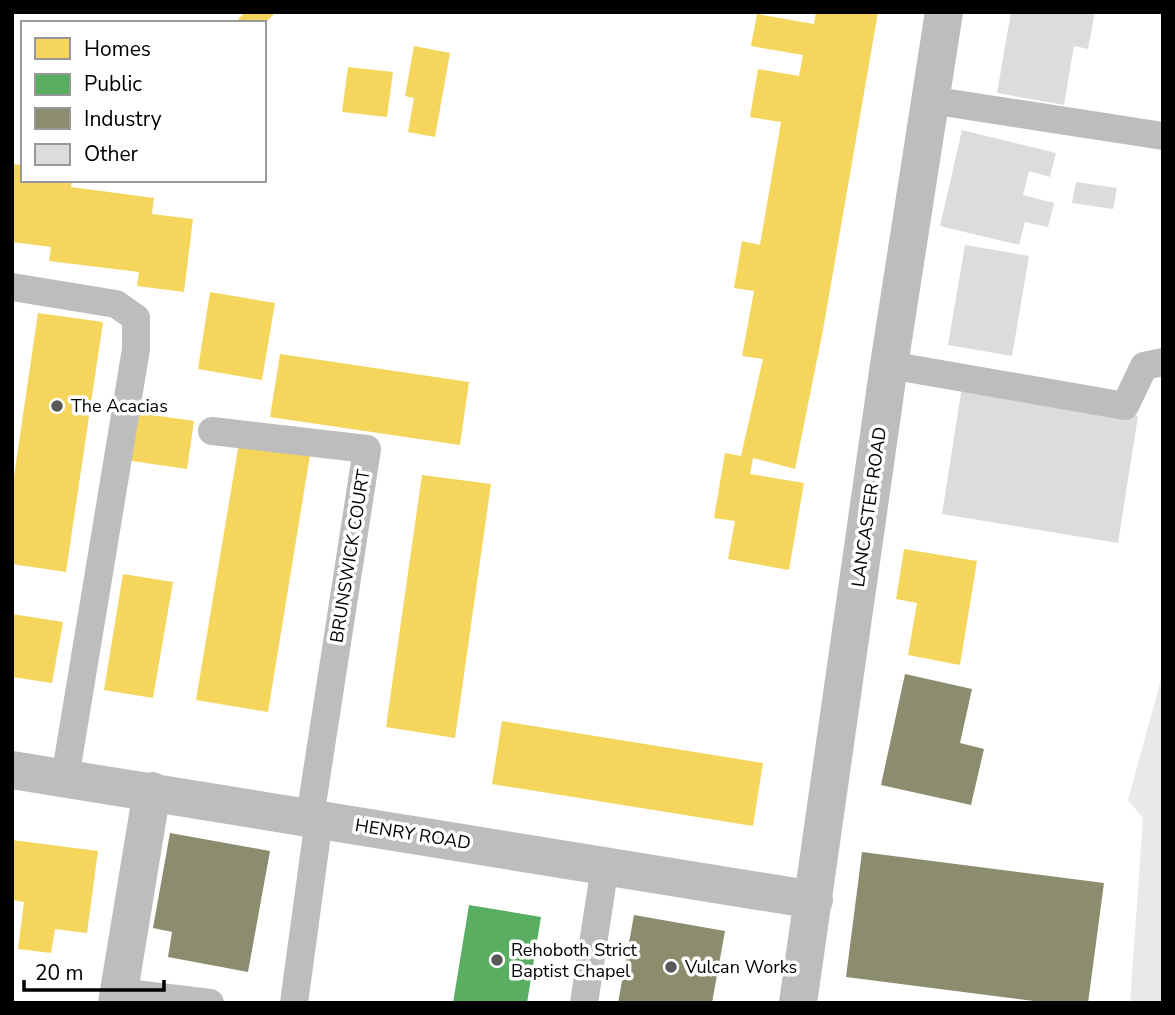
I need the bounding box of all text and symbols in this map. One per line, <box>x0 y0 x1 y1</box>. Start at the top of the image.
legend <box>21 21 266 182</box>
text: Homes <box>84 35 151 63</box>
text: Public <box>84 70 142 98</box>
text: Industry <box>84 105 162 133</box>
text: Other <box>84 140 139 168</box>
place label: The Acacias <box>71 394 168 418</box>
marker: The Acacias <box>49 398 65 414</box>
street label: LANCASTER ROAD <box>846 425 892 589</box>
street label: BRUNSWICK COURT <box>324 468 376 644</box>
street label: HENRY ROAD <box>353 813 473 855</box>
place label: Rehoboth Strict Baptist Chapel <box>511 938 638 983</box>
scale bar <box>24 948 164 992</box>
marker: Rehoboth Strict Baptist Chapel <box>489 952 505 968</box>
place label: Vulcan Works <box>684 955 797 979</box>
text: 20 m <box>35 959 84 987</box>
marker: Vulcan Works <box>663 959 679 975</box>

